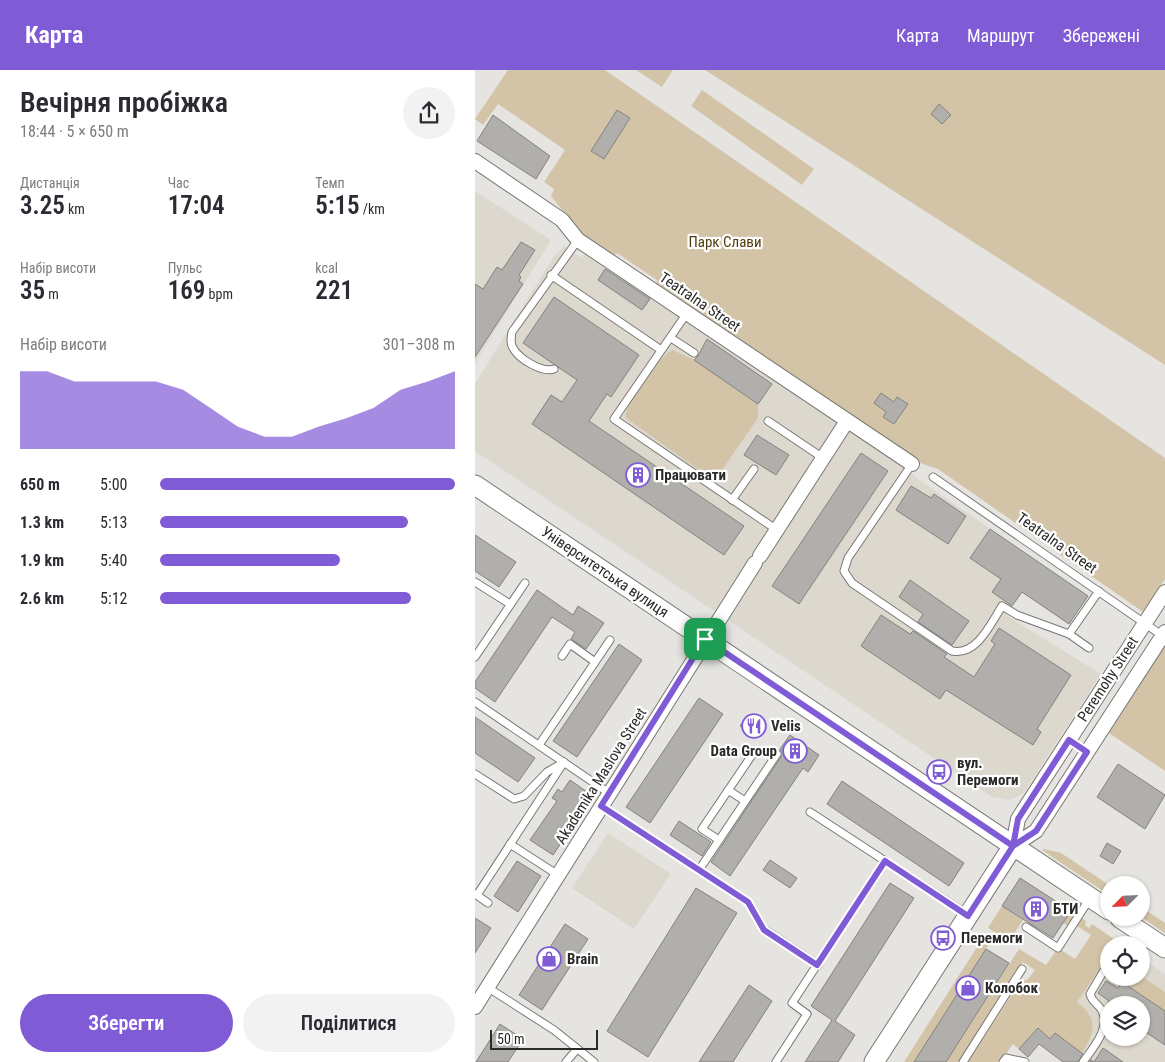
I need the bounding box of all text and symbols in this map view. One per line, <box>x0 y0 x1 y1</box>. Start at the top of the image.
text: Карта <box>25 21 83 49</box>
text: Карта <box>896 25 939 46</box>
text: Маршрут <box>967 25 1035 46</box>
text: Збережені <box>1063 25 1140 46</box>
text: Вечірня пробіжка <box>20 86 228 119</box>
button: share <box>403 87 455 139</box>
text: 18:44 · 5 × 650 m <box>20 122 129 141</box>
text: Дистанція <box>20 175 80 191</box>
text: Час <box>168 175 189 191</box>
text: Темп <box>315 175 345 191</box>
text: 3.25 <box>20 191 65 220</box>
text: 17:04 <box>168 191 225 220</box>
text: 5:15 <box>315 191 360 220</box>
text: km <box>65 201 85 217</box>
text: /km <box>360 201 385 217</box>
park label: Парк Слави <box>688 233 762 251</box>
text: Набір висоти <box>20 260 96 276</box>
text: Пульс <box>168 260 202 276</box>
text: kcal <box>315 260 338 276</box>
street label: Teatralna Street <box>656 268 744 336</box>
text: 35 <box>20 276 45 305</box>
text: 169 <box>168 276 205 305</box>
text: 221 <box>315 276 353 305</box>
text: m <box>45 286 59 302</box>
text: bpm <box>205 286 233 302</box>
text: Набір висоти <box>20 335 107 354</box>
text: 301–308 m <box>383 335 455 354</box>
building icon: Працювати <box>625 462 651 488</box>
place label: Працювати <box>655 466 726 484</box>
text: 650 m <box>20 475 60 494</box>
text: 5:00 <box>100 475 127 494</box>
street label: Teatralna Street <box>1013 509 1101 577</box>
text: 1.3 km <box>20 513 64 532</box>
text: 5:13 <box>100 513 127 532</box>
street label: Університетська вулиця <box>538 523 672 621</box>
text: 1.9 km <box>20 551 64 570</box>
text: 5:40 <box>100 551 127 570</box>
text: 2.6 km <box>20 589 64 608</box>
text: 5:12 <box>100 589 127 608</box>
pin <box>684 618 726 660</box>
icon: arrive <box>691 625 719 653</box>
street label: Peremohy Street <box>1074 633 1142 725</box>
street label: Akademika Maslova Street <box>552 704 650 848</box>
restaurant icon: Velis <box>741 713 767 739</box>
place label: Velis <box>771 717 801 735</box>
building icon: Data Group <box>782 738 808 764</box>
place label: Data Group <box>711 742 777 760</box>
place label: вул. Перемоги <box>957 754 1019 789</box>
bus stop icon: вул. Перемоги <box>926 759 952 785</box>
north arrow <box>1100 876 1150 926</box>
map controls <box>1100 876 1150 1046</box>
building icon: БТИ <box>1023 896 1049 922</box>
place label: БТИ <box>1053 900 1078 918</box>
bus stop icon: Перемоги <box>930 925 956 951</box>
place label: Перемоги <box>961 929 1023 947</box>
button: locate <box>1100 936 1150 986</box>
shop icon: Brain <box>536 946 562 972</box>
place label: Brain <box>567 950 598 968</box>
shop icon: Колобок <box>955 975 981 1001</box>
place label: Колобок <box>985 979 1039 997</box>
button: Зберегти <box>20 994 233 1052</box>
button: Поділитися <box>243 994 455 1052</box>
button: layers <box>1100 996 1150 1046</box>
scale bar <box>490 1027 597 1050</box>
text: 50 m <box>497 1031 525 1047</box>

